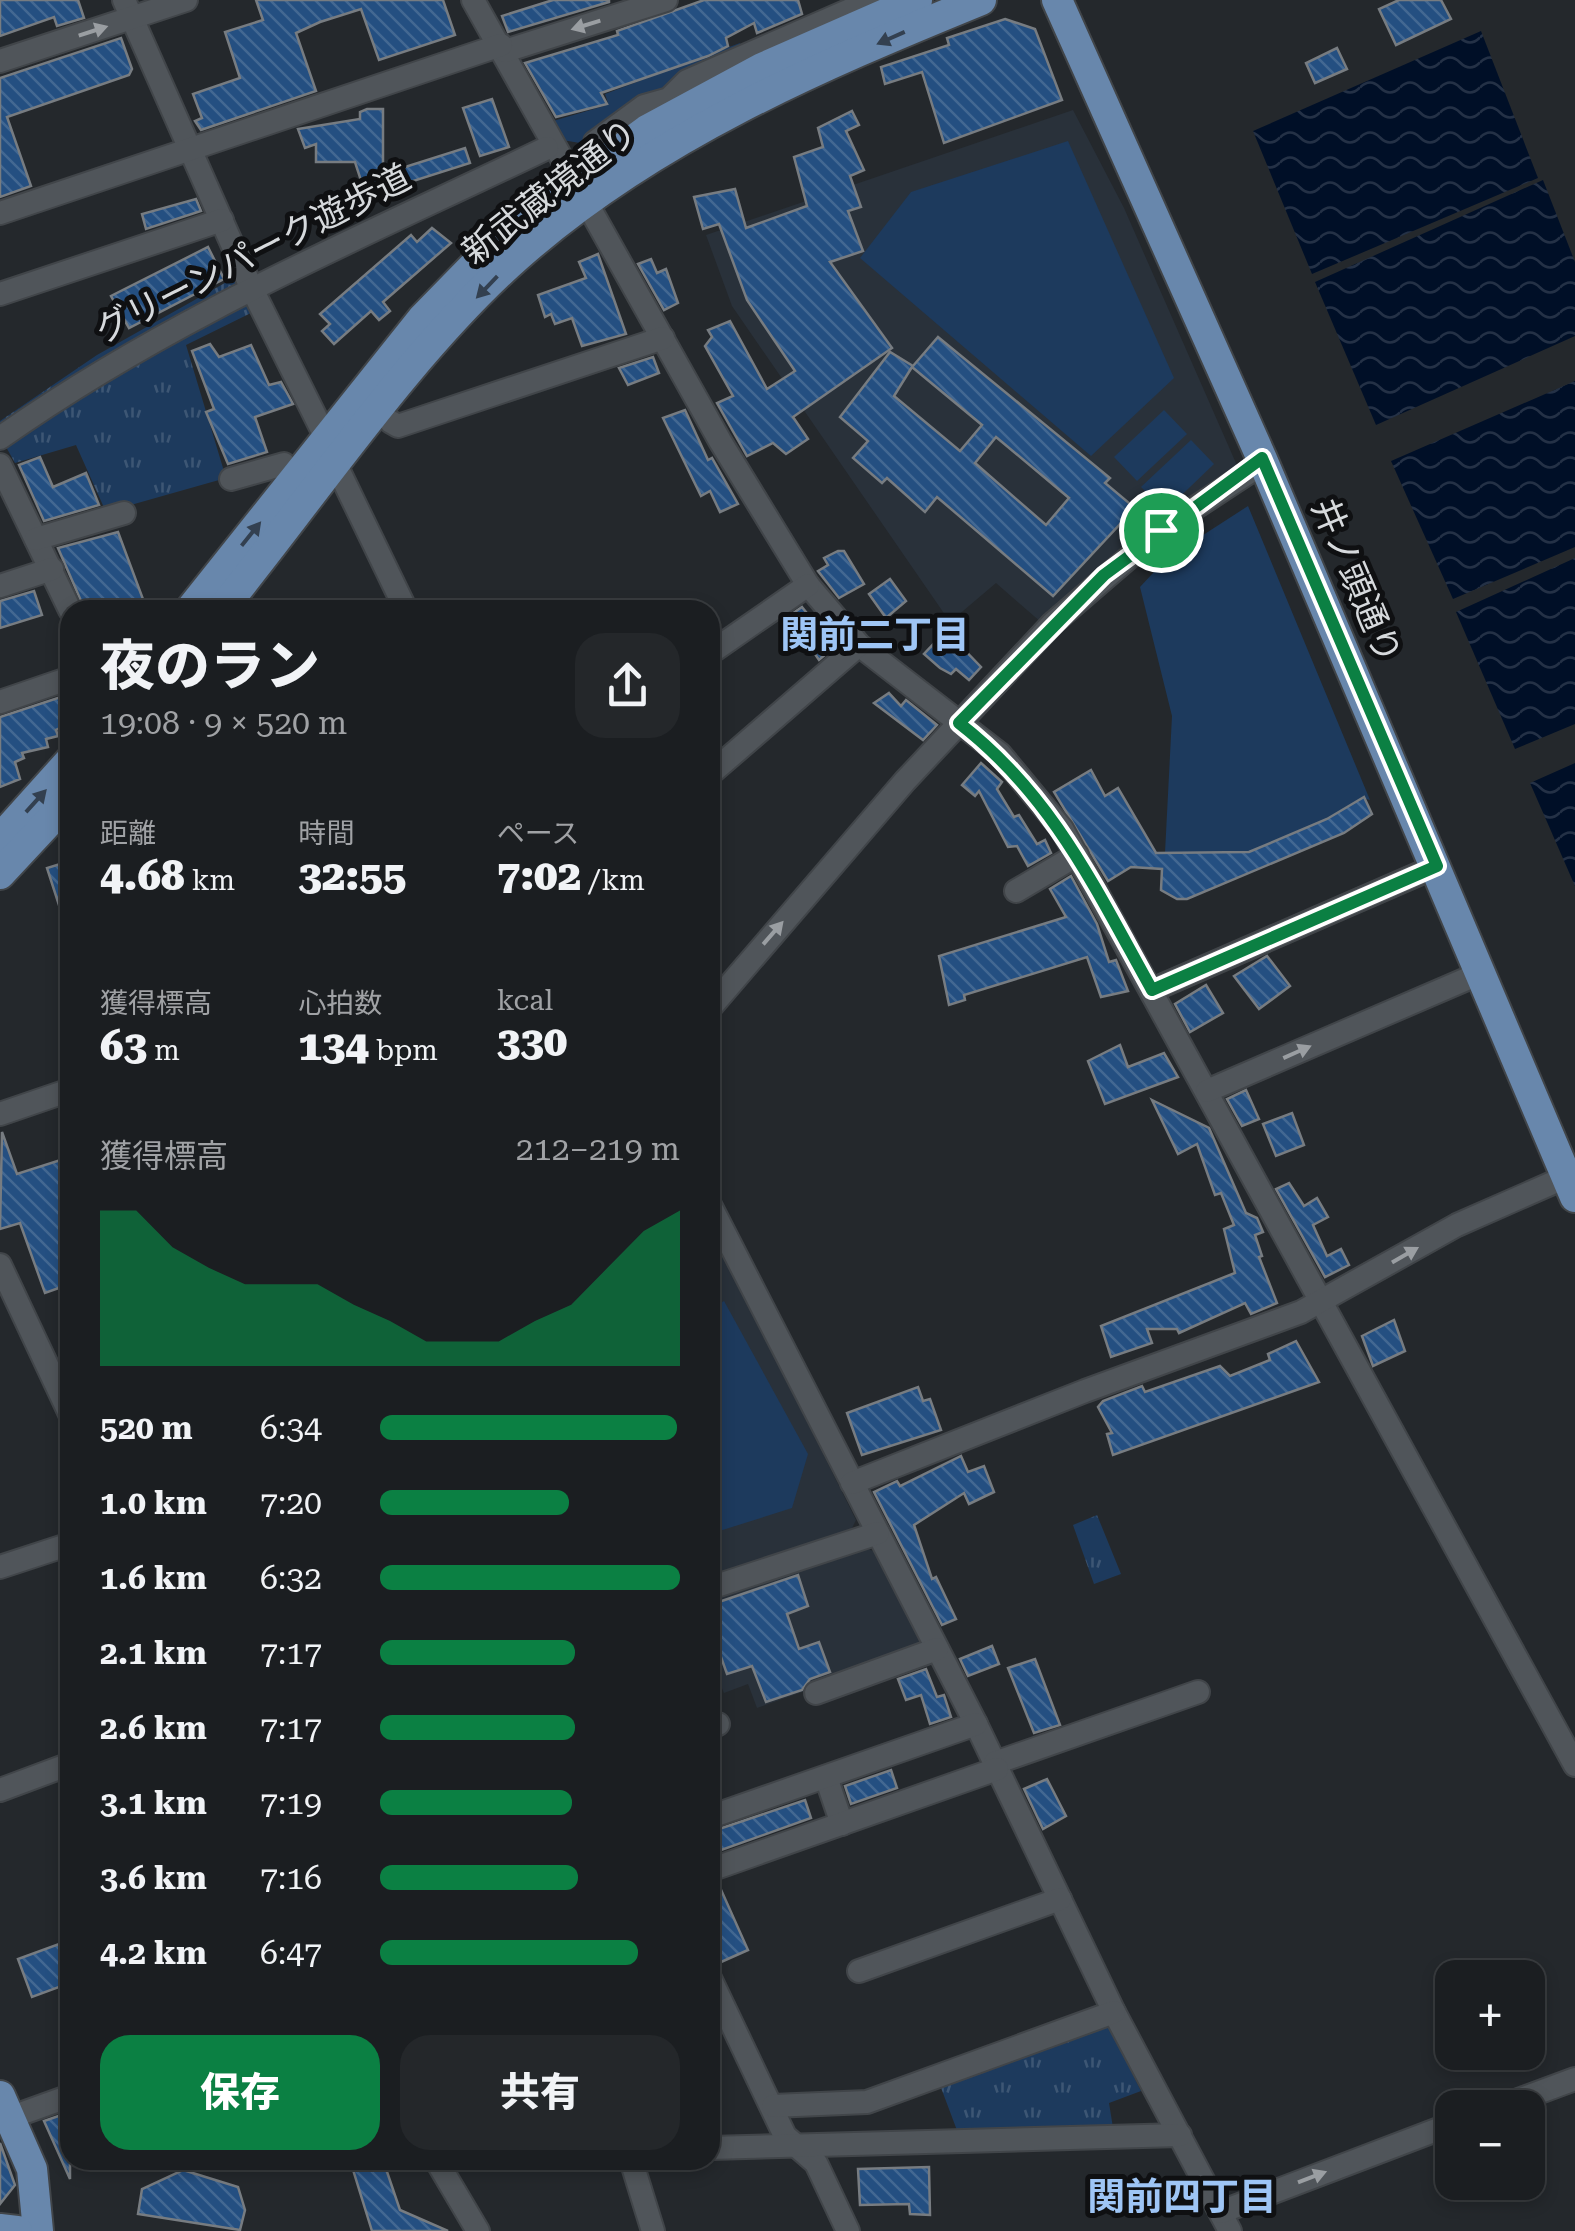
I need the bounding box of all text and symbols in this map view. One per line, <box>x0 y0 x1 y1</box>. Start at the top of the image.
one-way arrow <box>570 19 600 34</box>
one-way arrow <box>78 22 108 37</box>
one-way arrow <box>876 30 906 46</box>
street label: 新武蔵境通り <box>455 111 645 273</box>
street label: グリーンパーク遊歩道 <box>89 157 417 351</box>
one-way arrow <box>476 274 499 298</box>
pin <box>1119 488 1204 573</box>
street label: 井ノ頭通り <box>1303 492 1409 670</box>
icon: arrive <box>1134 503 1189 558</box>
one-way arrow <box>240 521 261 547</box>
district label: 関前二丁目 <box>780 613 970 657</box>
button: share <box>575 633 680 738</box>
text: 夜のラン <box>100 634 320 698</box>
text: 19:08 · 9 × 520 m <box>100 704 347 742</box>
one-way arrow <box>24 789 47 813</box>
text: 距離 <box>100 817 156 850</box>
text: 時間 <box>298 817 354 850</box>
text: ペース <box>497 817 579 850</box>
text: 4.68 <box>100 851 185 900</box>
text: 32:55 <box>298 851 406 900</box>
text: 7:02 <box>497 851 581 900</box>
text: km <box>185 864 235 897</box>
text: /km <box>581 864 645 897</box>
one-way arrow <box>762 921 784 946</box>
text: kcal <box>497 984 553 1017</box>
text: 獲得標高 <box>100 987 212 1020</box>
text: 心拍数 <box>298 987 382 1020</box>
text: 330 <box>497 1017 567 1066</box>
text: 63 <box>100 1021 147 1070</box>
text: 134 <box>298 1021 369 1070</box>
text: m <box>147 1034 180 1067</box>
text: bpm <box>369 1034 438 1067</box>
one-way arrow <box>1282 1044 1312 1060</box>
text: 212–219 m <box>516 1130 680 1168</box>
text: 獲得標高 <box>100 1137 228 1175</box>
one-way arrow <box>1391 1247 1419 1265</box>
text: 520 m <box>100 1409 193 1447</box>
text: 6:34 <box>260 1409 322 1447</box>
text: 1.0 km <box>100 1484 207 1522</box>
text: 7:20 <box>260 1484 322 1522</box>
text: 1.6 km <box>100 1559 207 1597</box>
text: 6:32 <box>260 1559 322 1597</box>
text: 2.1 km <box>100 1634 207 1672</box>
text: 7:17 <box>260 1634 322 1672</box>
text: 2.6 km <box>100 1709 207 1747</box>
text: 7:17 <box>260 1709 322 1747</box>
text: 3.1 km <box>100 1784 207 1822</box>
text: 7:19 <box>260 1784 322 1822</box>
text: 3.6 km <box>100 1859 207 1897</box>
text: 7:16 <box>260 1859 322 1897</box>
text: 4.2 km <box>100 1934 207 1972</box>
text: 6:47 <box>260 1934 322 1972</box>
map controls <box>1435 1960 1545 2200</box>
button: + <box>1435 1960 1545 2070</box>
button: 保存 <box>100 2035 380 2150</box>
button: 共有 <box>400 2035 680 2150</box>
button: − <box>1435 2090 1545 2200</box>
one-way arrow <box>1297 2169 1327 2184</box>
district label: 関前四丁目 <box>1087 2175 1277 2219</box>

